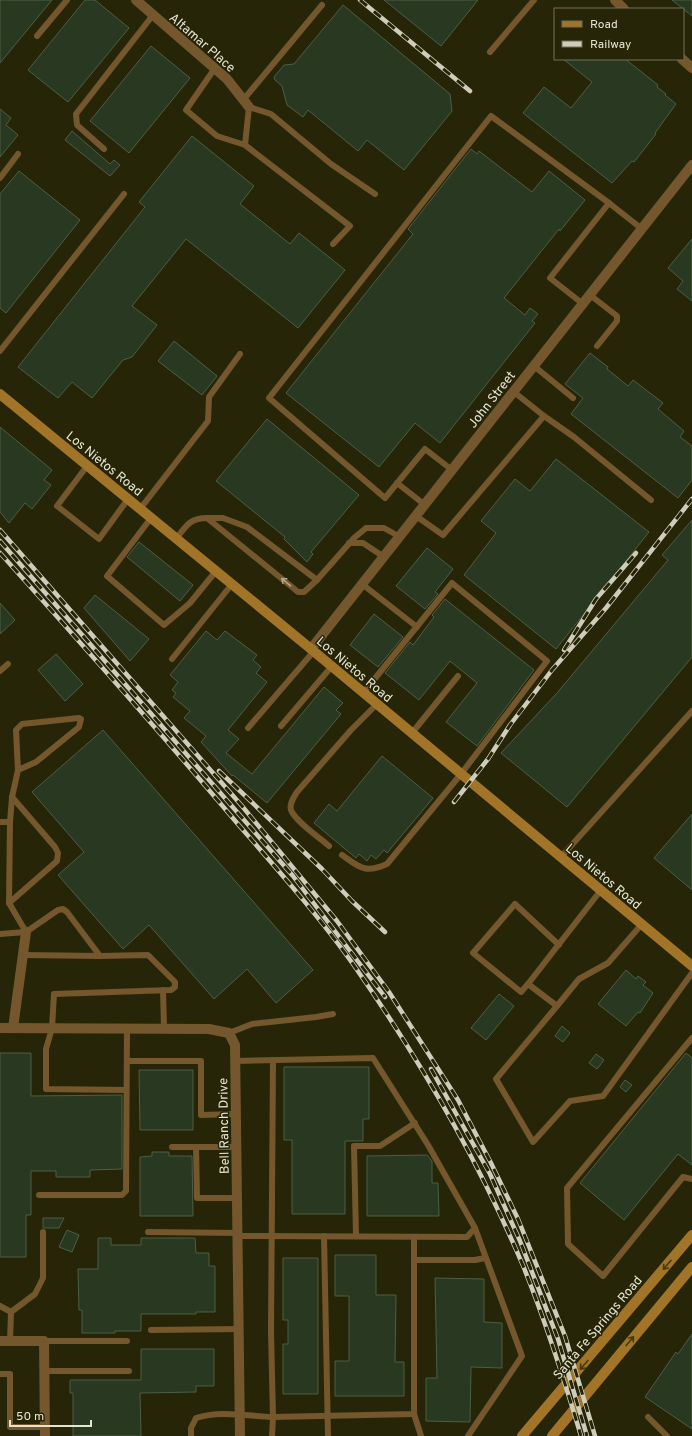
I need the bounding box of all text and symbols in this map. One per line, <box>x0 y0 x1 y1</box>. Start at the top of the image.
legend <box>554 8 684 60</box>
street label: Altamar Place <box>165 10 238 77</box>
text: Road <box>590 17 618 33</box>
text: Railway <box>590 37 631 53</box>
street label: John Street <box>465 368 520 432</box>
street label: Los Nietos Road <box>62 429 145 500</box>
one-way arrow <box>280 577 291 586</box>
street label: Los Nietos Road <box>313 634 395 707</box>
street label: Los Nietos Road <box>562 841 644 914</box>
street label: Bell Ranch Drive <box>216 1078 234 1174</box>
one-way arrow <box>662 1260 671 1270</box>
street label: Santa Fe Springs Road <box>551 1273 647 1383</box>
one-way arrow <box>626 1336 635 1347</box>
one-way arrow <box>579 1360 588 1370</box>
scale bar <box>10 1402 91 1428</box>
text: 50 m <box>16 1409 44 1425</box>

